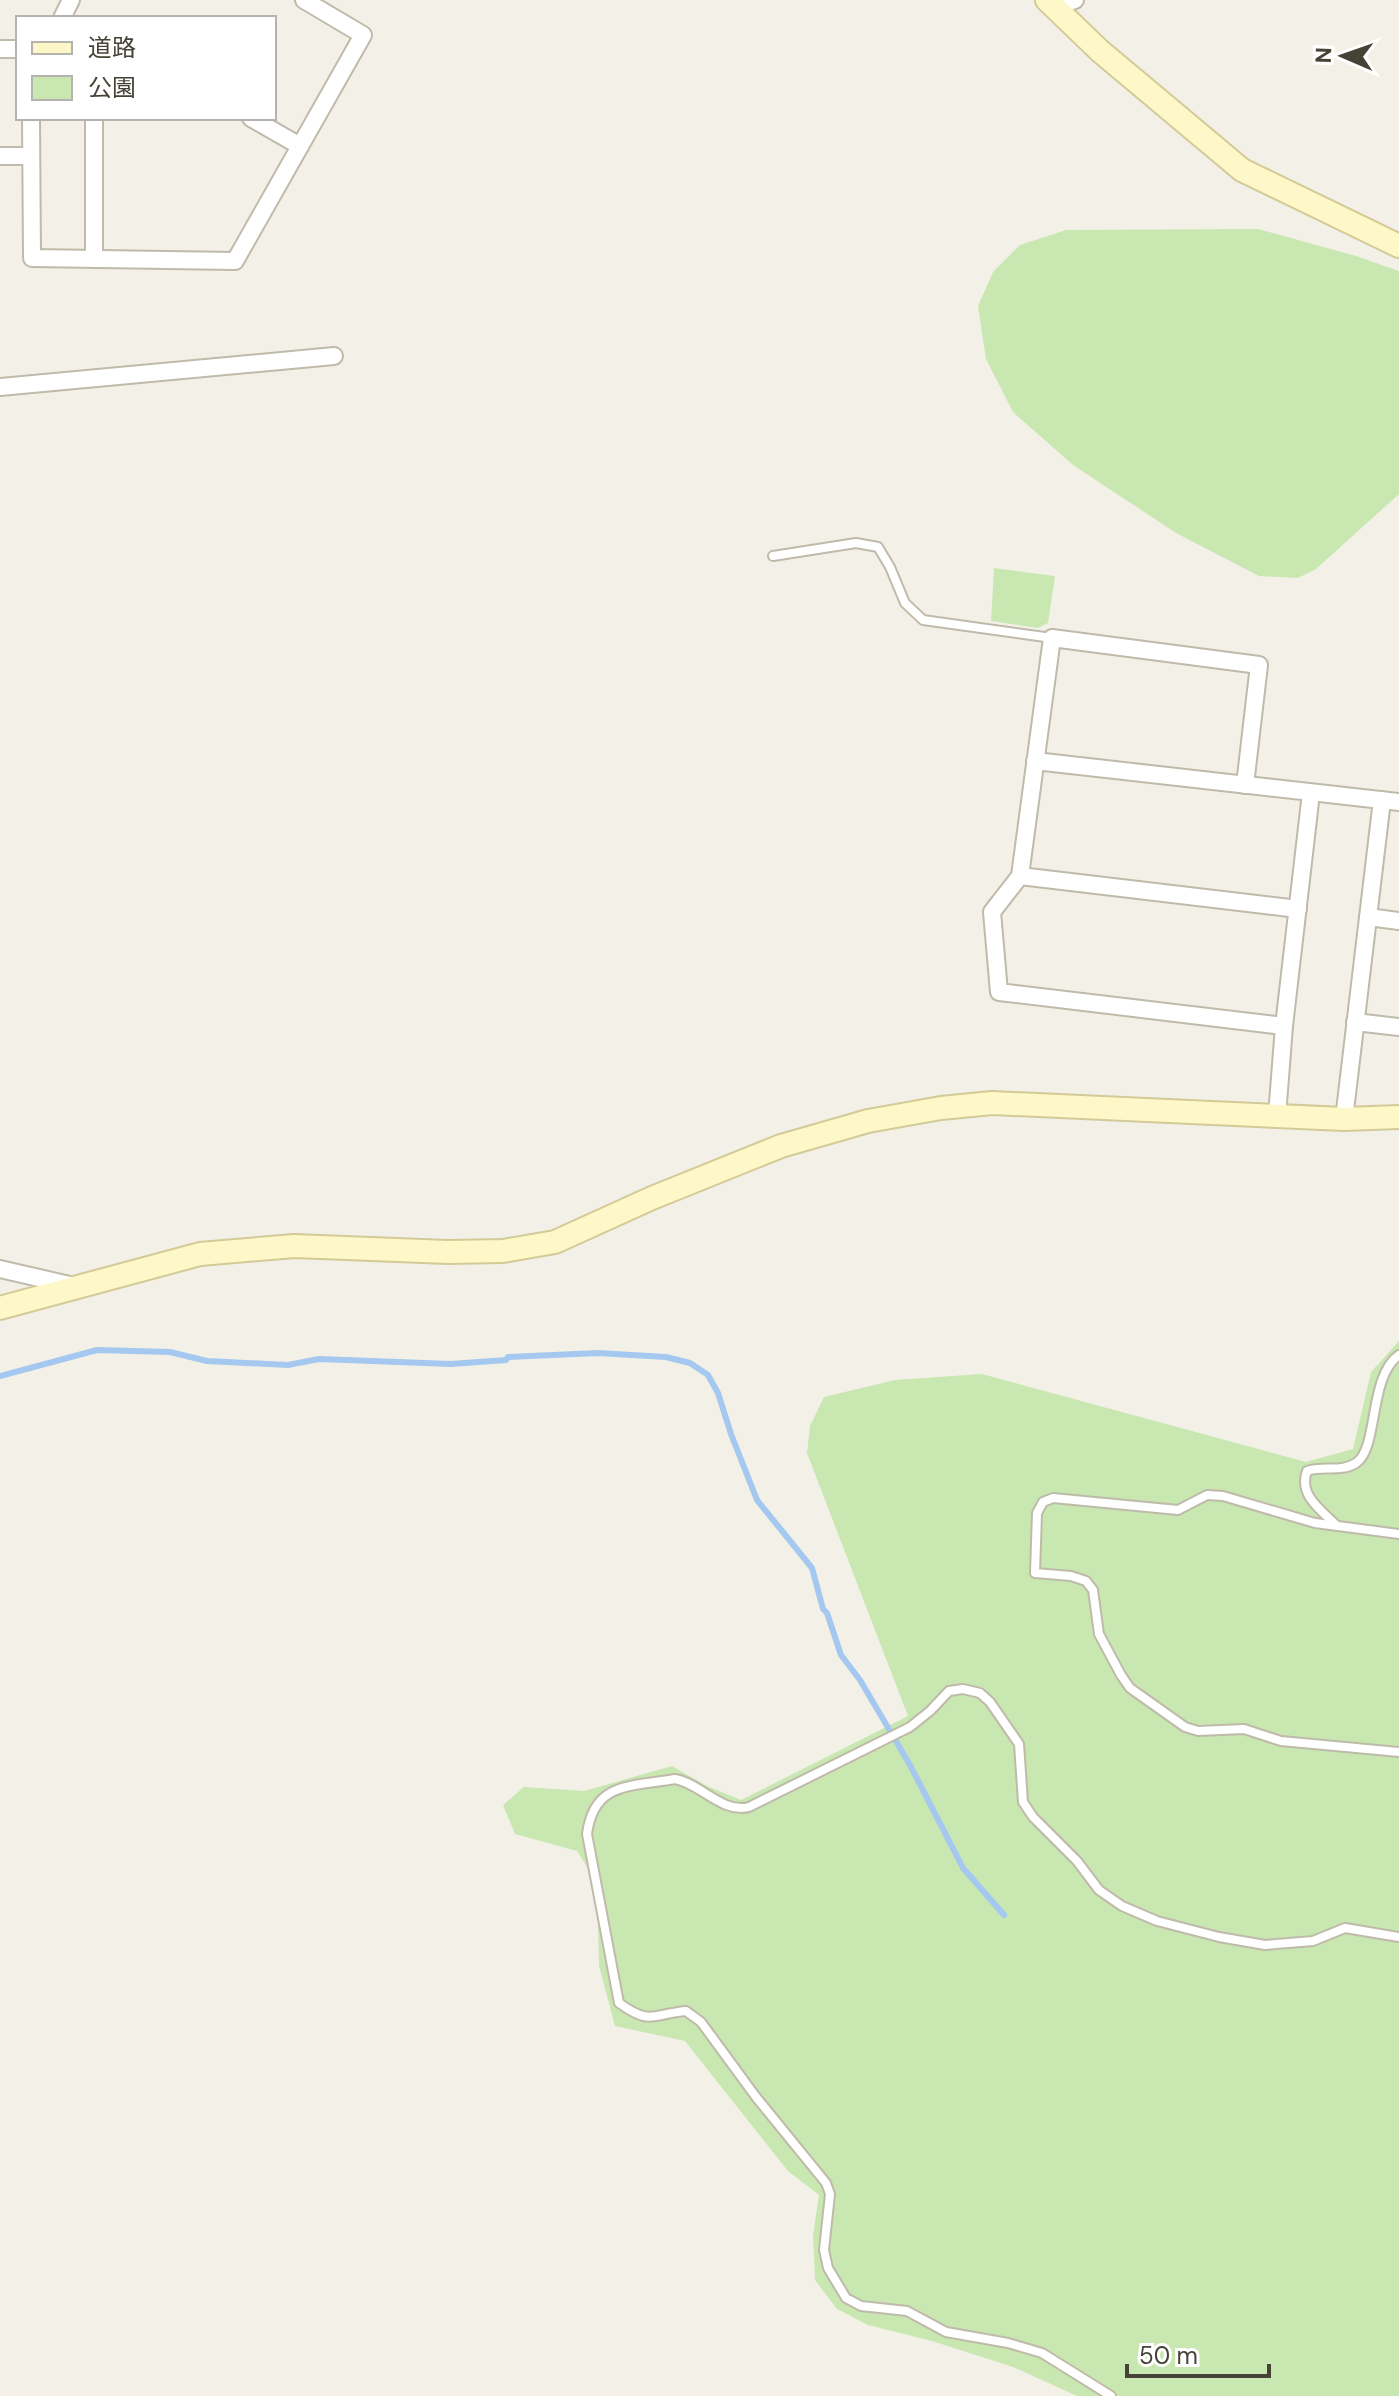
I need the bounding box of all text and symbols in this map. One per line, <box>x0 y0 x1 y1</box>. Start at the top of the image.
legend <box>16 16 276 120</box>
north arrow <box>1303 16 1383 96</box>
text: 道路 <box>88 32 136 63</box>
text: N <box>1309 47 1338 64</box>
text: 公園 <box>88 72 136 103</box>
scale bar <box>1127 2328 1269 2378</box>
text: 50 m <box>1139 2340 1198 2371</box>

